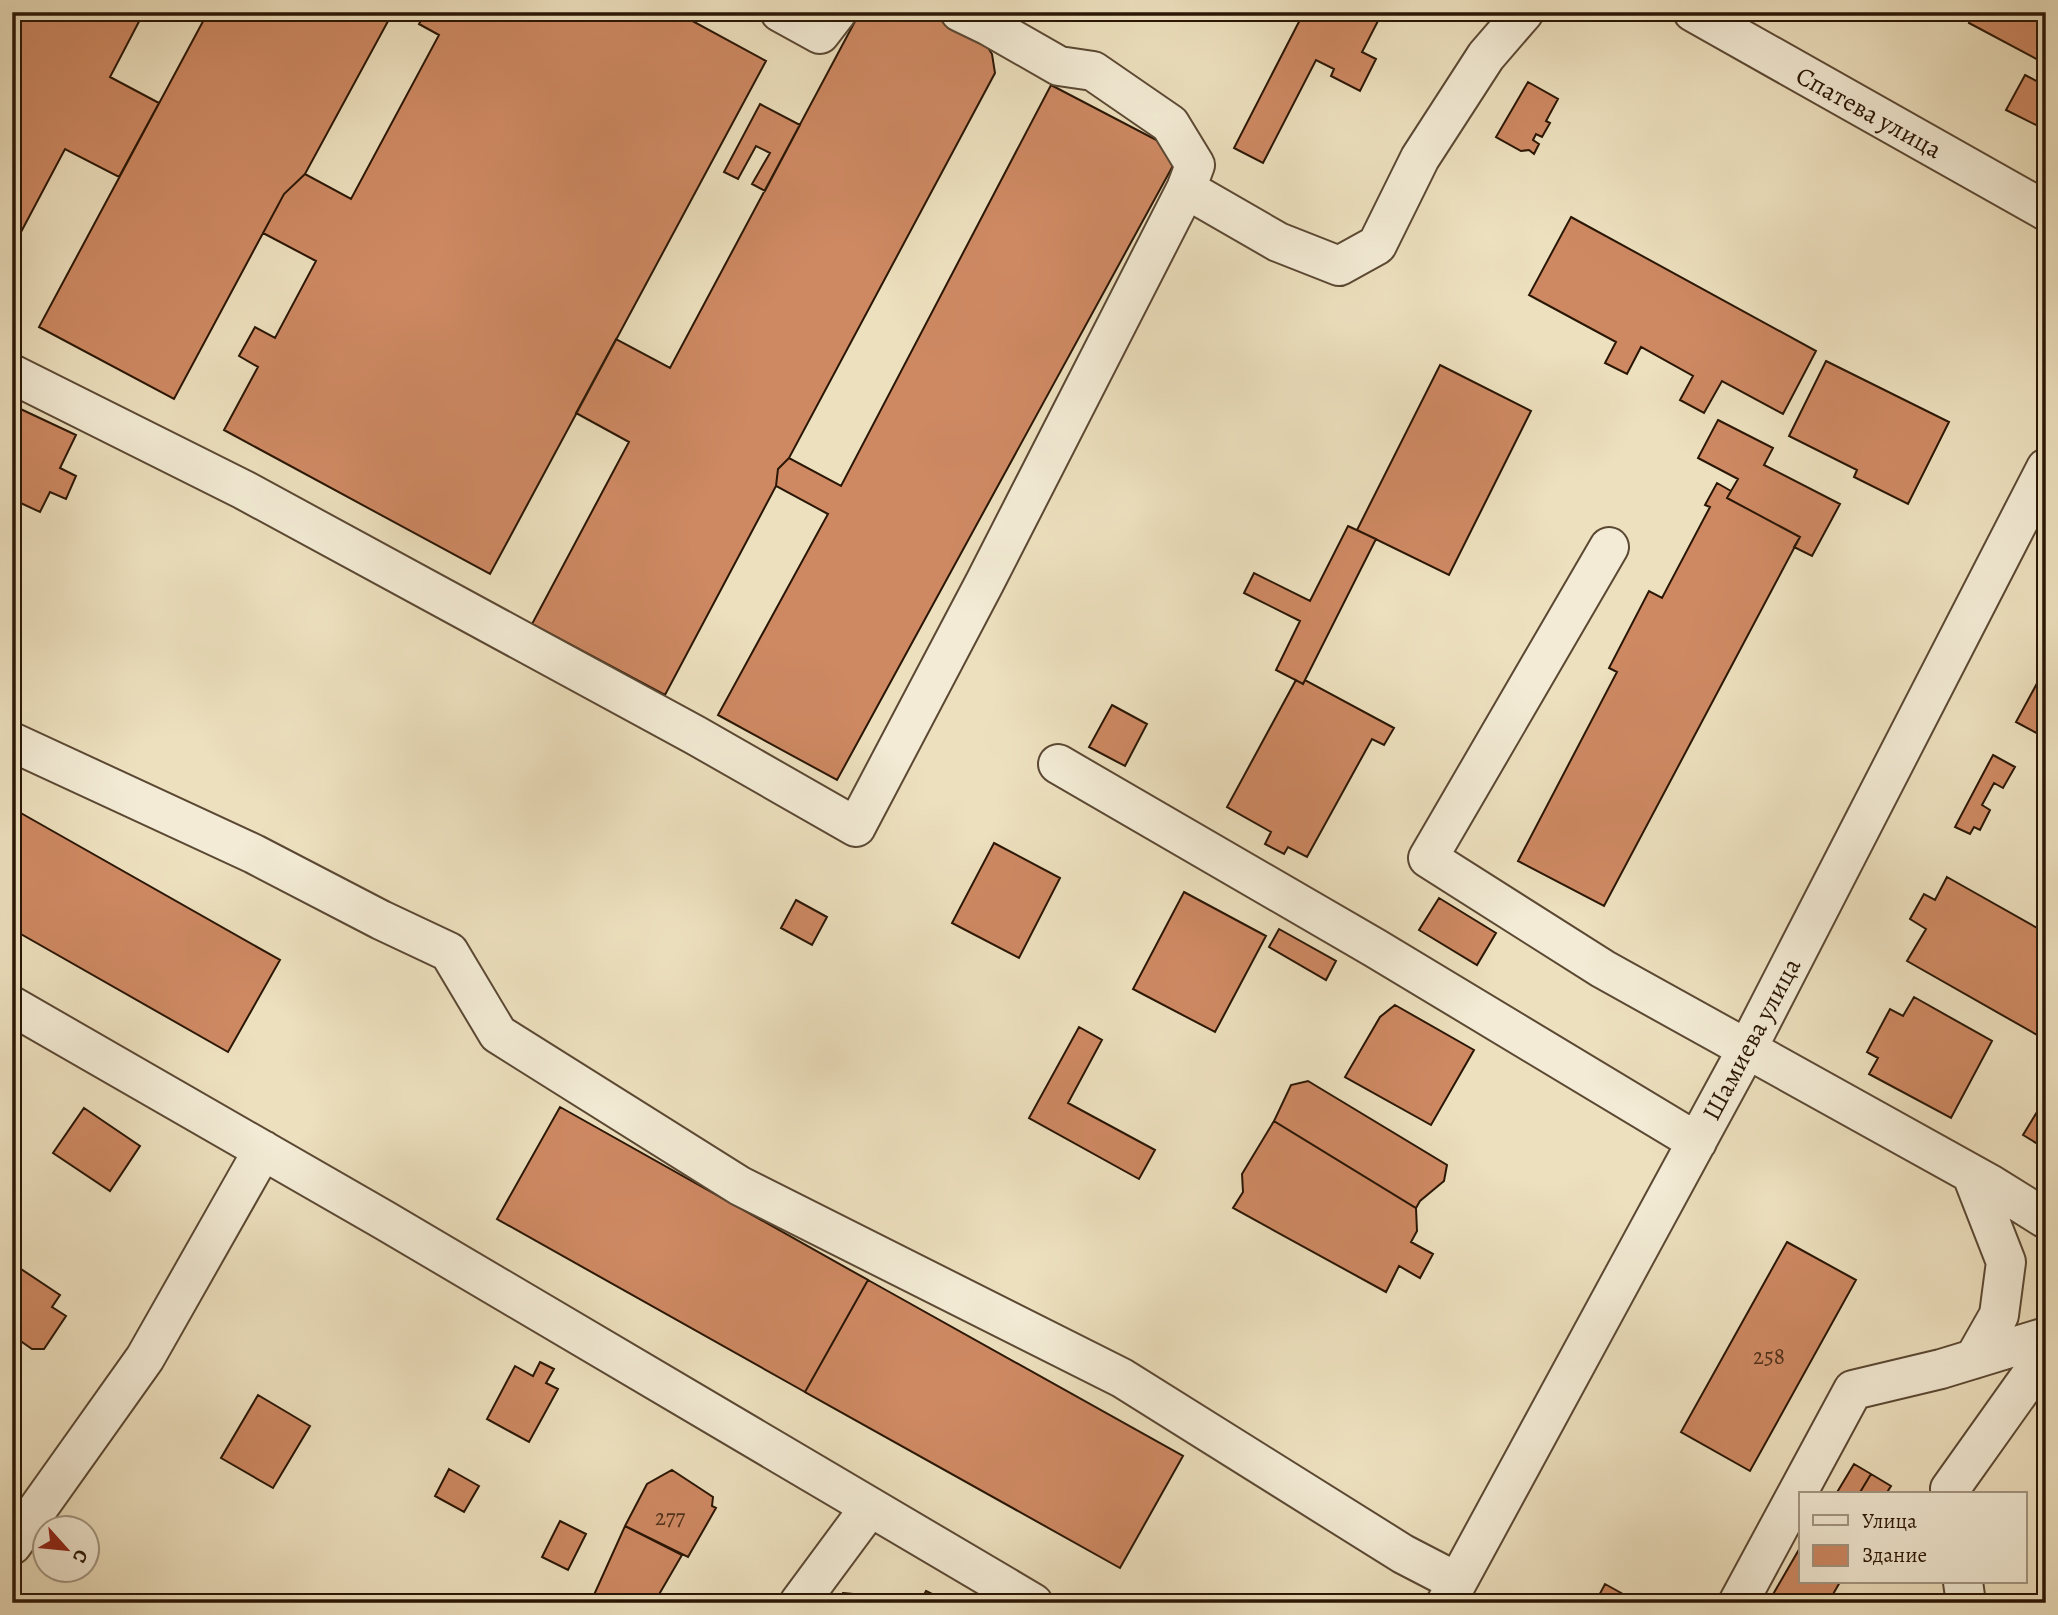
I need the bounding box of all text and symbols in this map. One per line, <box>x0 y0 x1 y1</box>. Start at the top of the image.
street label: Спатева улица <box>1790 58 1948 167</box>
street label: Шамиева улица <box>1694 952 1809 1127</box>
house number: 258 <box>1753 1341 1785 1372</box>
legend <box>1799 1492 2026 1584</box>
house number: 277 <box>655 1502 685 1533</box>
text: Улица <box>1862 1507 1917 1535</box>
north arrow <box>32 1514 102 1584</box>
text: Здание <box>1862 1541 1927 1569</box>
text: С <box>66 1545 94 1567</box>

